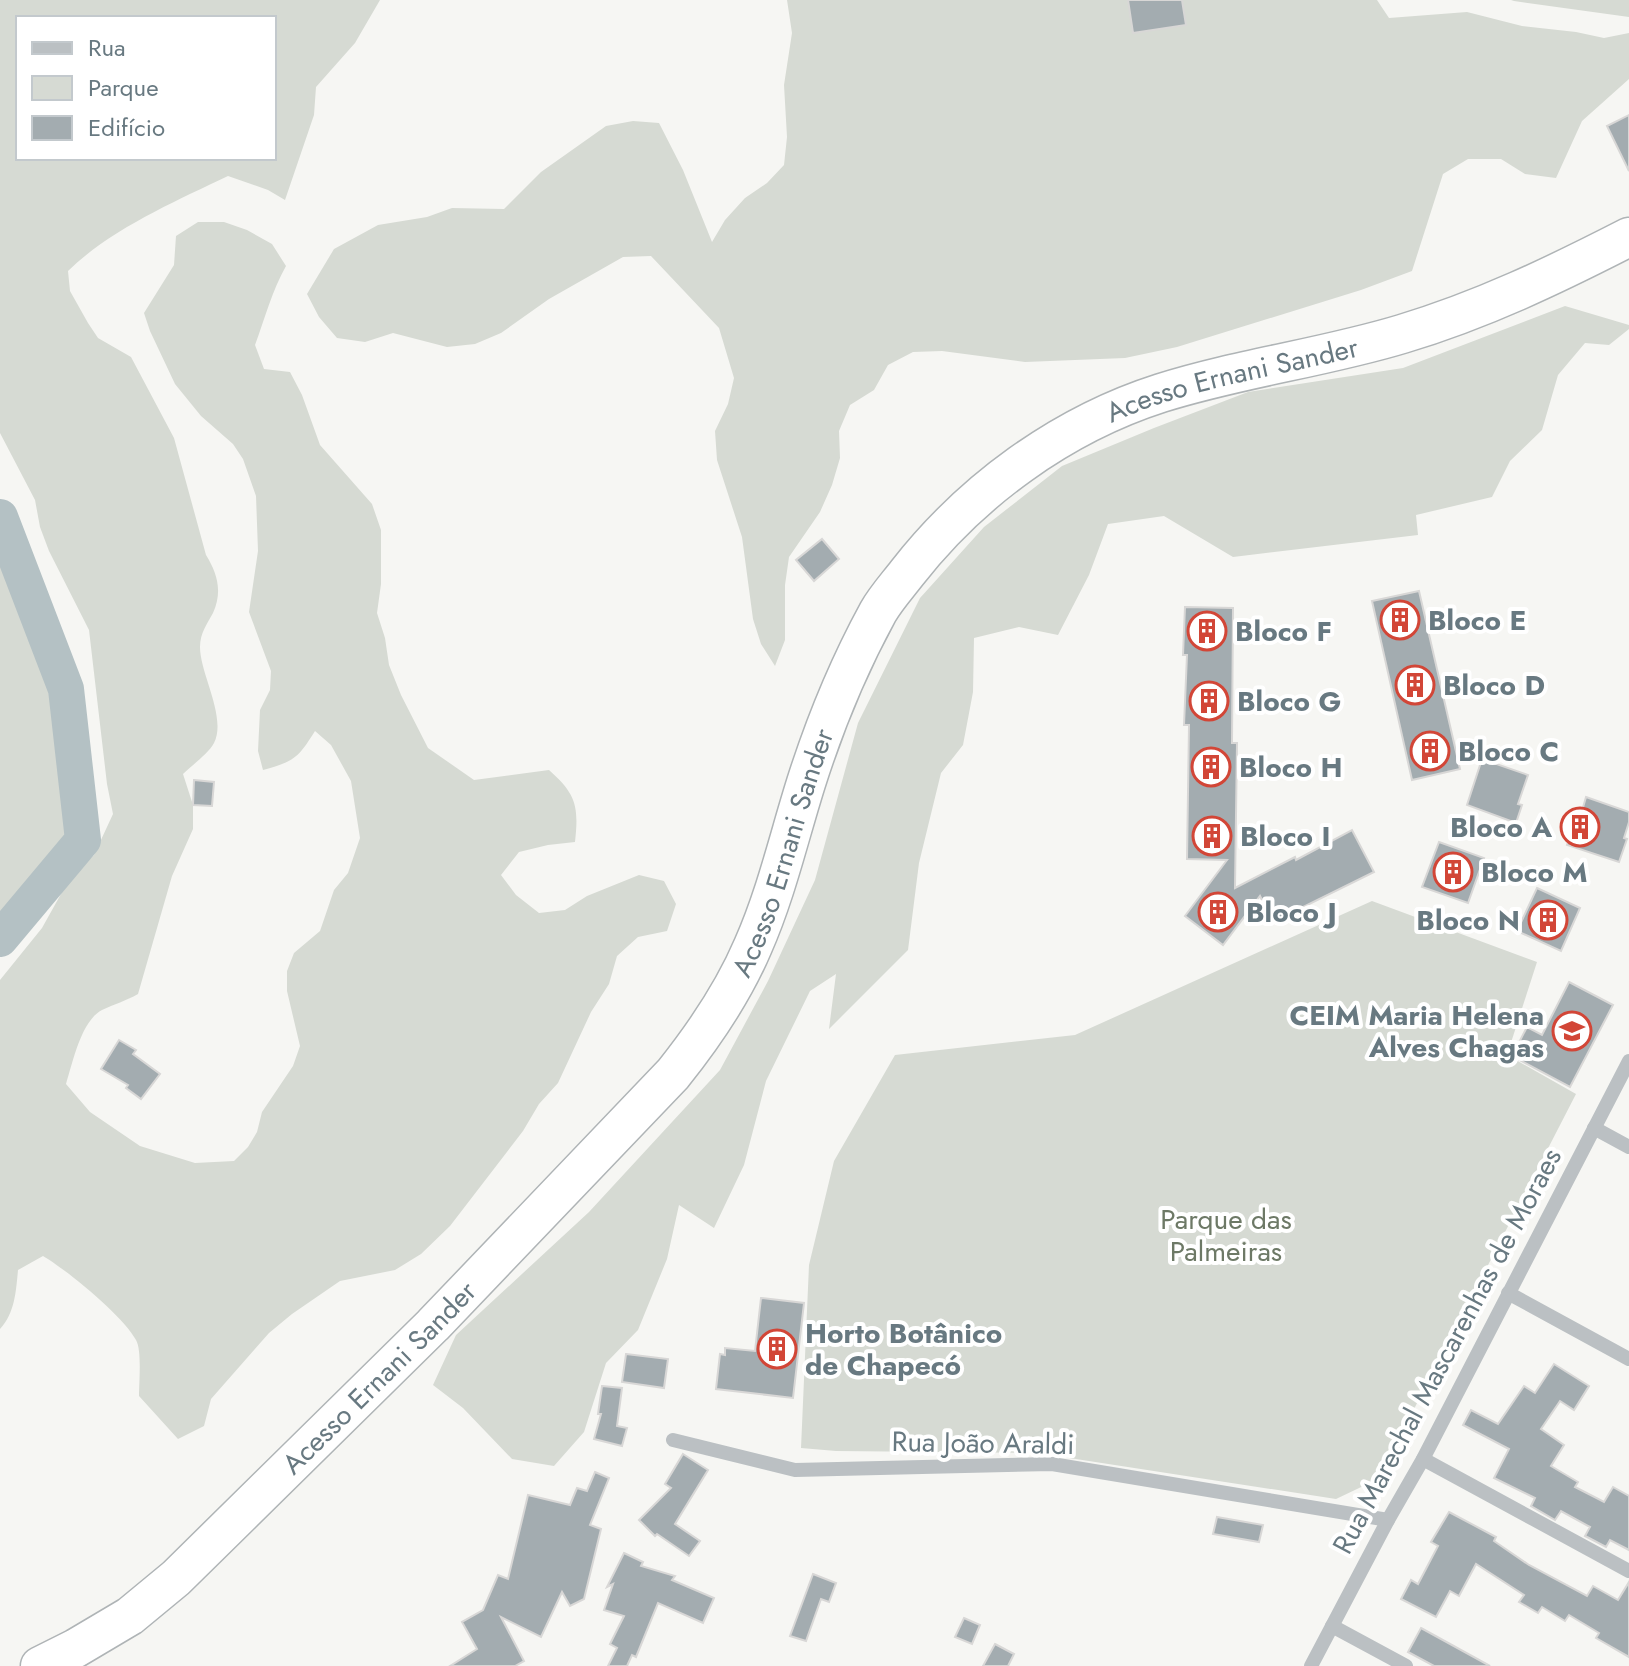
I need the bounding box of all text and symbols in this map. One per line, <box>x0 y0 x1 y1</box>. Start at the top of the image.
legend <box>16 16 276 160</box>
text: Rua <box>88 30 126 65</box>
text: Parque <box>88 70 159 105</box>
text: Edifício <box>88 110 165 145</box>
street label: Acesso Ernani Sander <box>1099 326 1363 433</box>
building icon: Bloco E <box>1379 599 1421 641</box>
place label: Bloco E <box>1428 600 1526 641</box>
building icon: Bloco F <box>1186 610 1228 652</box>
place label: Bloco F <box>1235 611 1332 652</box>
building icon: Bloco D <box>1394 664 1436 706</box>
place label: Bloco D <box>1443 665 1545 706</box>
building icon: Bloco G <box>1188 680 1230 722</box>
place label: Bloco G <box>1237 681 1341 722</box>
street label: Acesso Ernani Sander <box>721 722 844 984</box>
building icon: Bloco C <box>1409 730 1451 772</box>
place label: Bloco C <box>1458 731 1559 772</box>
building icon: Bloco H <box>1190 746 1232 788</box>
place label: Bloco H <box>1239 747 1342 788</box>
building icon: Bloco A <box>1559 806 1601 848</box>
place label: Bloco A <box>1450 807 1552 848</box>
building icon: Bloco I <box>1191 815 1233 857</box>
place label: Bloco I <box>1240 816 1330 857</box>
building icon: Bloco M <box>1432 851 1474 893</box>
place label: Bloco M <box>1481 852 1587 893</box>
building icon: Bloco J <box>1197 891 1239 933</box>
place label: Bloco J <box>1246 892 1337 933</box>
building icon: Bloco N <box>1527 899 1569 941</box>
place label: Bloco N <box>1416 900 1520 941</box>
place label: CEIM Maria Helena Alves Chagas <box>1290 995 1544 1068</box>
school or university icon: CEIM Maria Helena Alves Chagas <box>1551 1010 1593 1052</box>
street label: Rua Marechal Mascarenhas de Moraes <box>1322 1141 1572 1561</box>
park label: Parque das Palmeiras <box>1160 1199 1292 1272</box>
street label: Acesso Ernani Sander <box>272 1271 486 1484</box>
place label: Horto Botânico de Chapecó <box>805 1313 1002 1386</box>
building icon: Horto Botânico de Chapecó <box>756 1328 798 1370</box>
street label: Rua João Araldi <box>891 1421 1075 1465</box>

